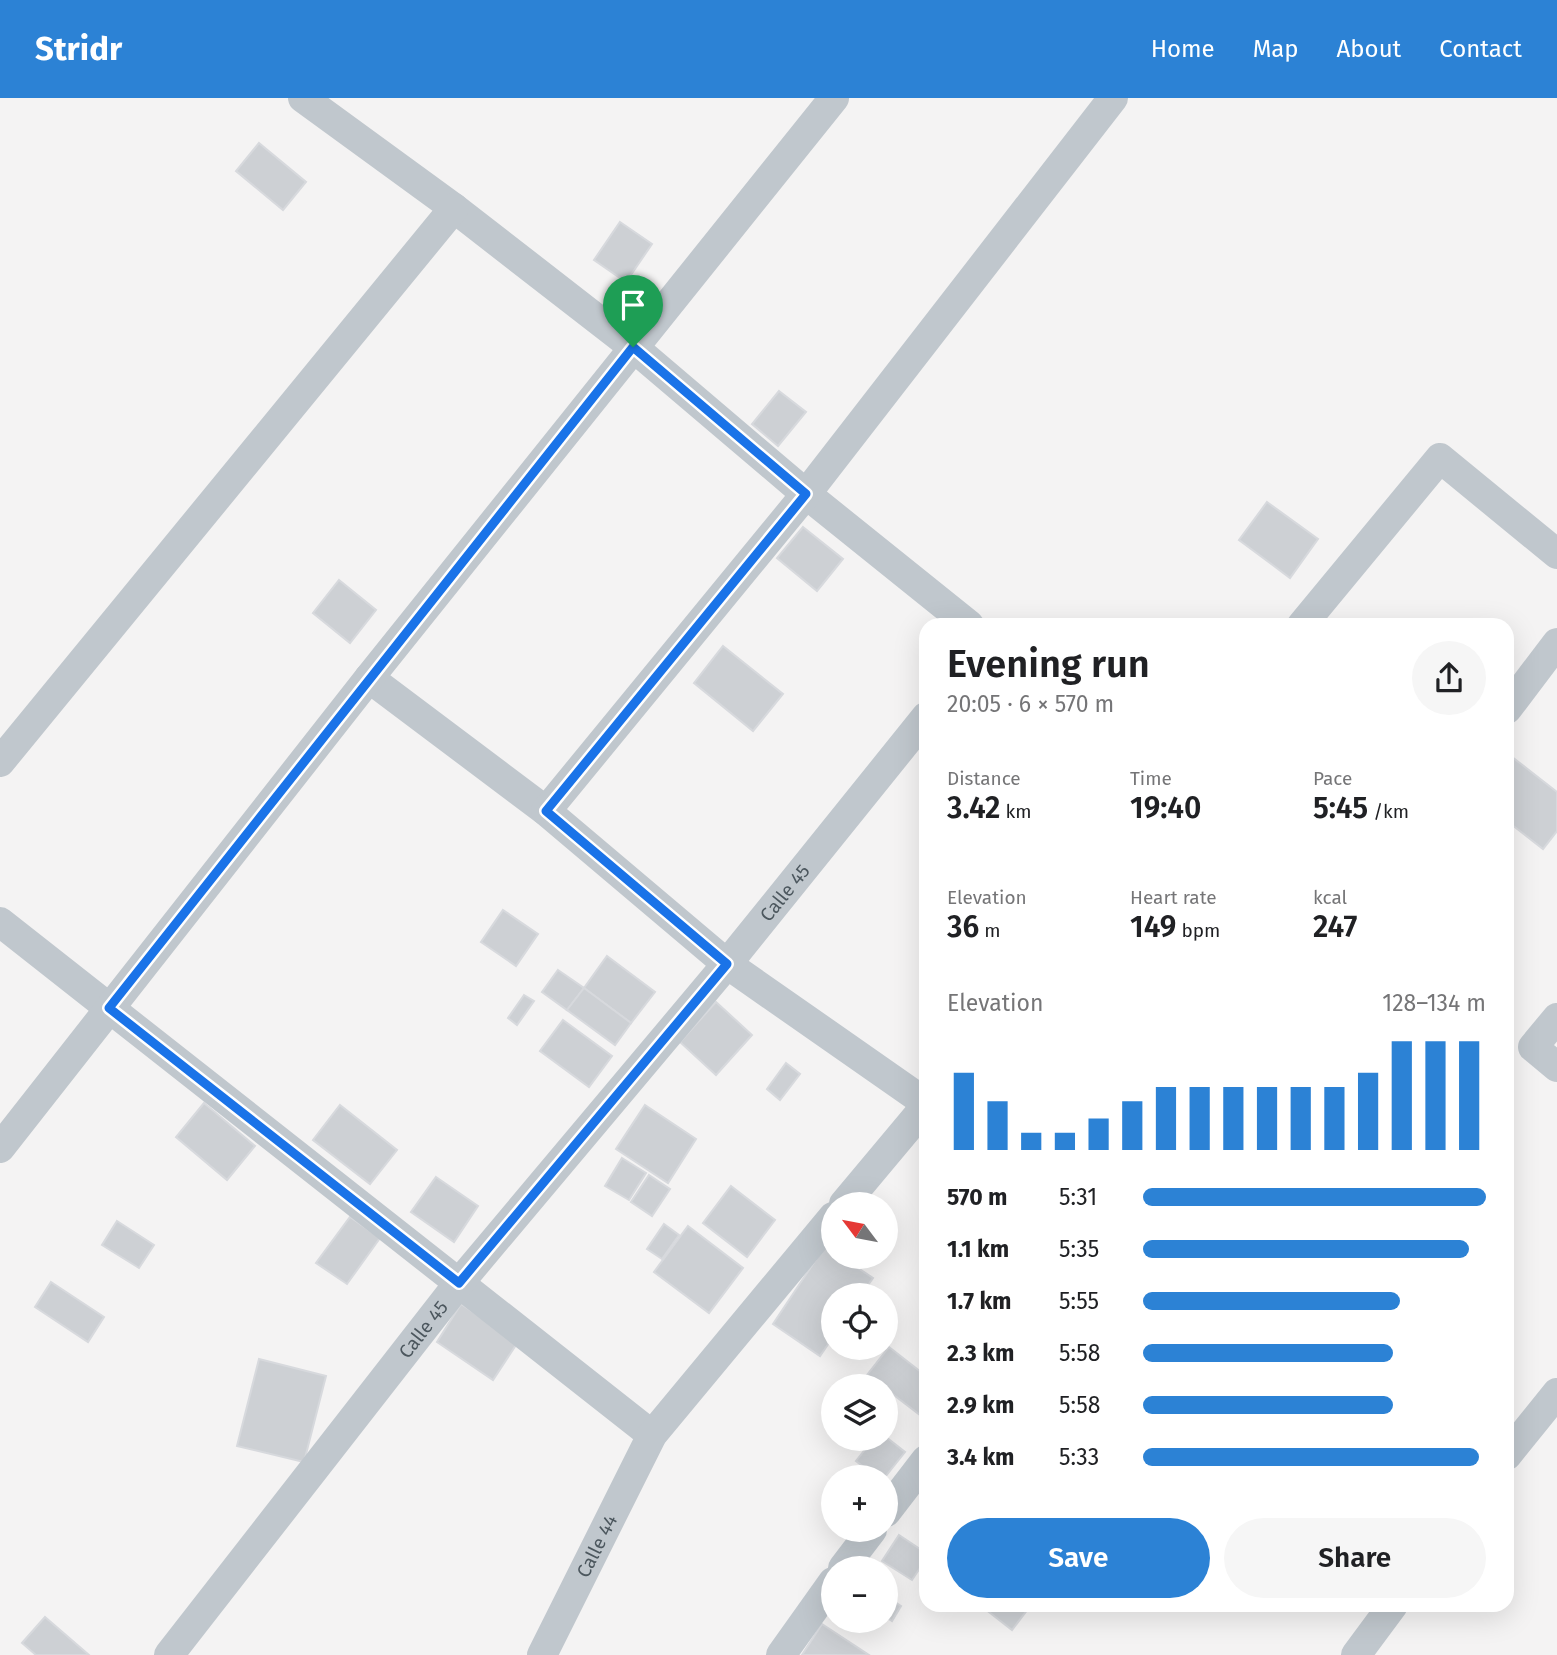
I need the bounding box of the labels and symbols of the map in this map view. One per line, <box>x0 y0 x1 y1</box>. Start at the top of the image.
pin <box>603 275 663 347</box>
street label: Calle 45 <box>755 859 814 926</box>
north arrow <box>821 1192 898 1269</box>
street label: Calle 45 <box>393 1296 452 1363</box>
street label: Calle 44 <box>571 1511 622 1581</box>

